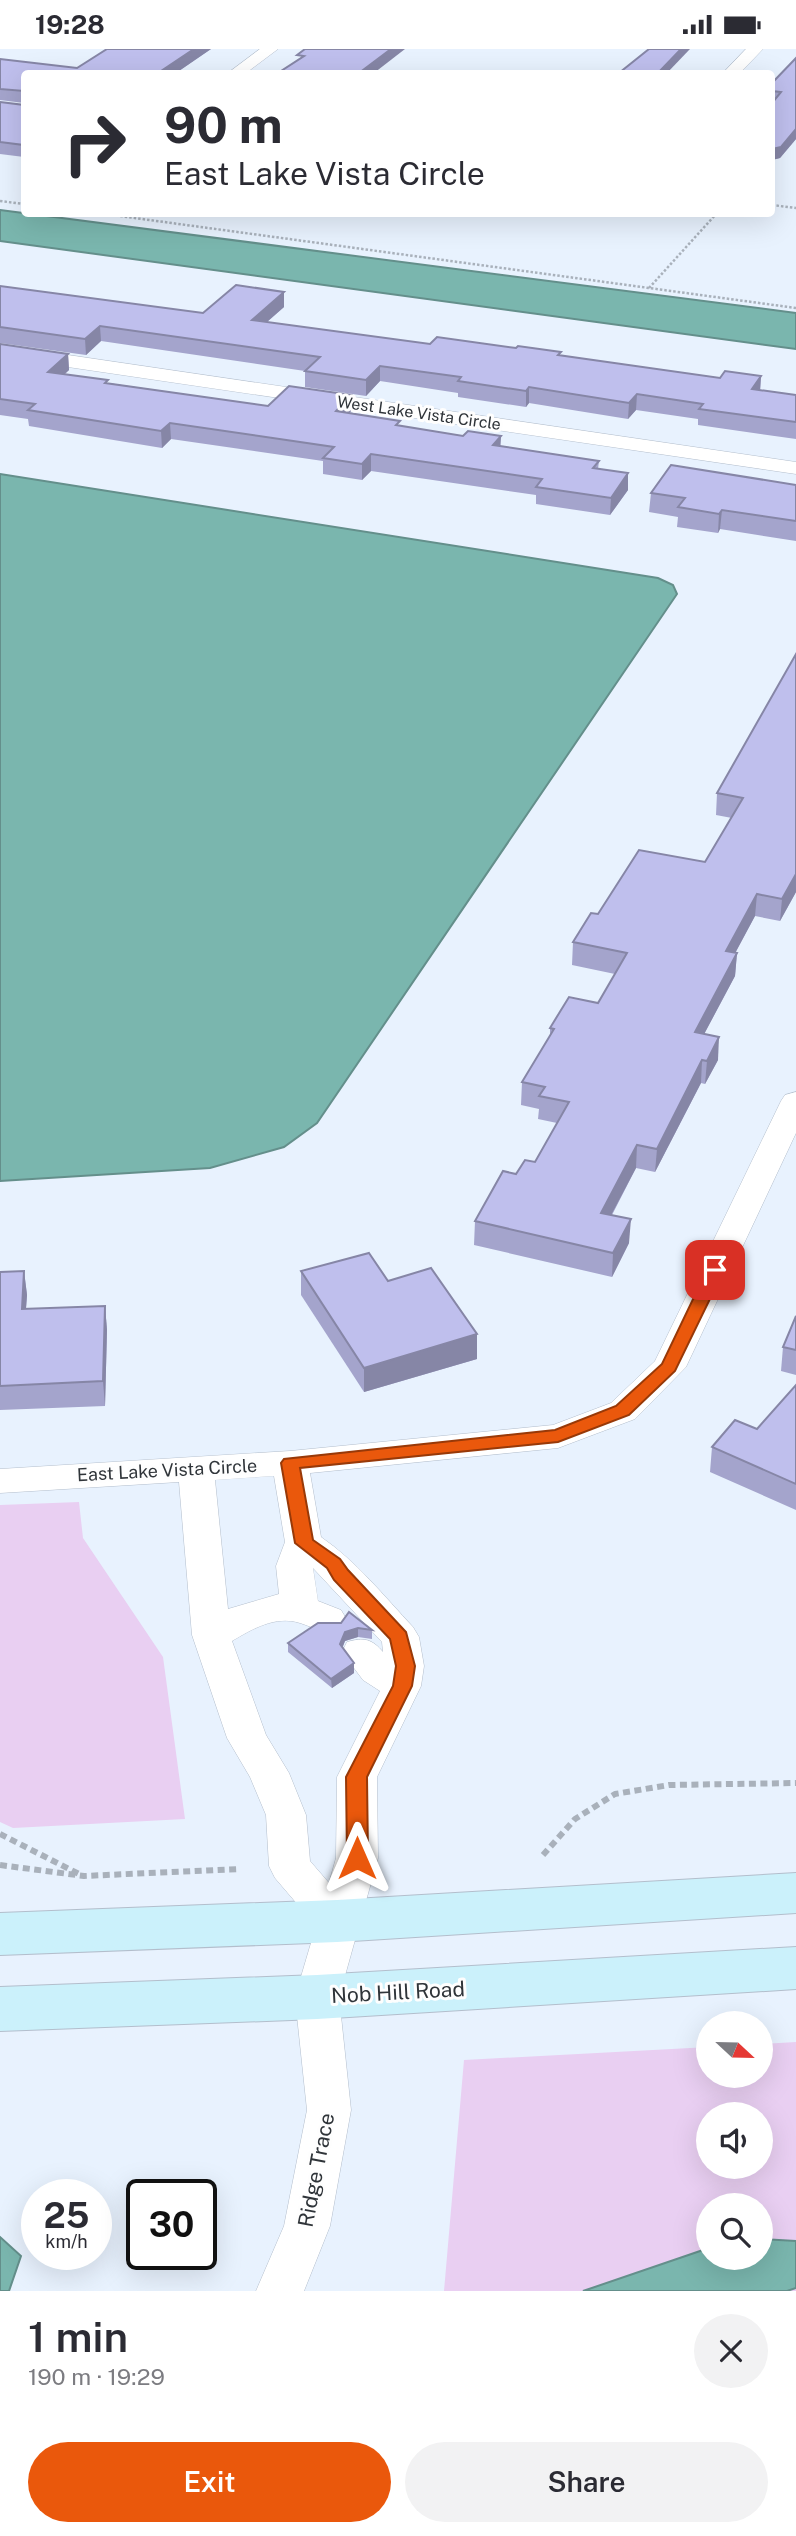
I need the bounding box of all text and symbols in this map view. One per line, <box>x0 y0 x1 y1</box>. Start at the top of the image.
text: 19:28 <box>35 9 105 40</box>
text: 90 m <box>164 96 283 154</box>
icon: right <box>49 98 140 189</box>
text: East Lake Vista Circle <box>164 155 485 192</box>
street label: West Lake Vista Circle <box>336 392 502 434</box>
pin <box>685 1240 745 1300</box>
icon: arrive <box>696 1251 734 1289</box>
street label: East Lake Vista Circle <box>76 1455 258 1485</box>
position arrow <box>320 1821 394 1895</box>
street label: Nob Hill Road <box>331 1976 465 2008</box>
north arrow <box>696 2011 774 2088</box>
map controls <box>696 2011 773 2270</box>
button: sound <box>696 2102 773 2179</box>
street label: Ridge Trace <box>293 2111 339 2229</box>
speed limit sign: 30 <box>126 2179 217 2270</box>
button: search <box>696 2193 773 2270</box>
text: 25 <box>44 2195 89 2236</box>
text: km/h <box>45 2231 88 2252</box>
text: 1 min <box>28 2312 128 2361</box>
button: close <box>694 2314 768 2388</box>
text: 190 m · 19:29 <box>28 2363 165 2390</box>
button: Exit <box>28 2442 391 2522</box>
button: Share <box>405 2442 768 2522</box>

